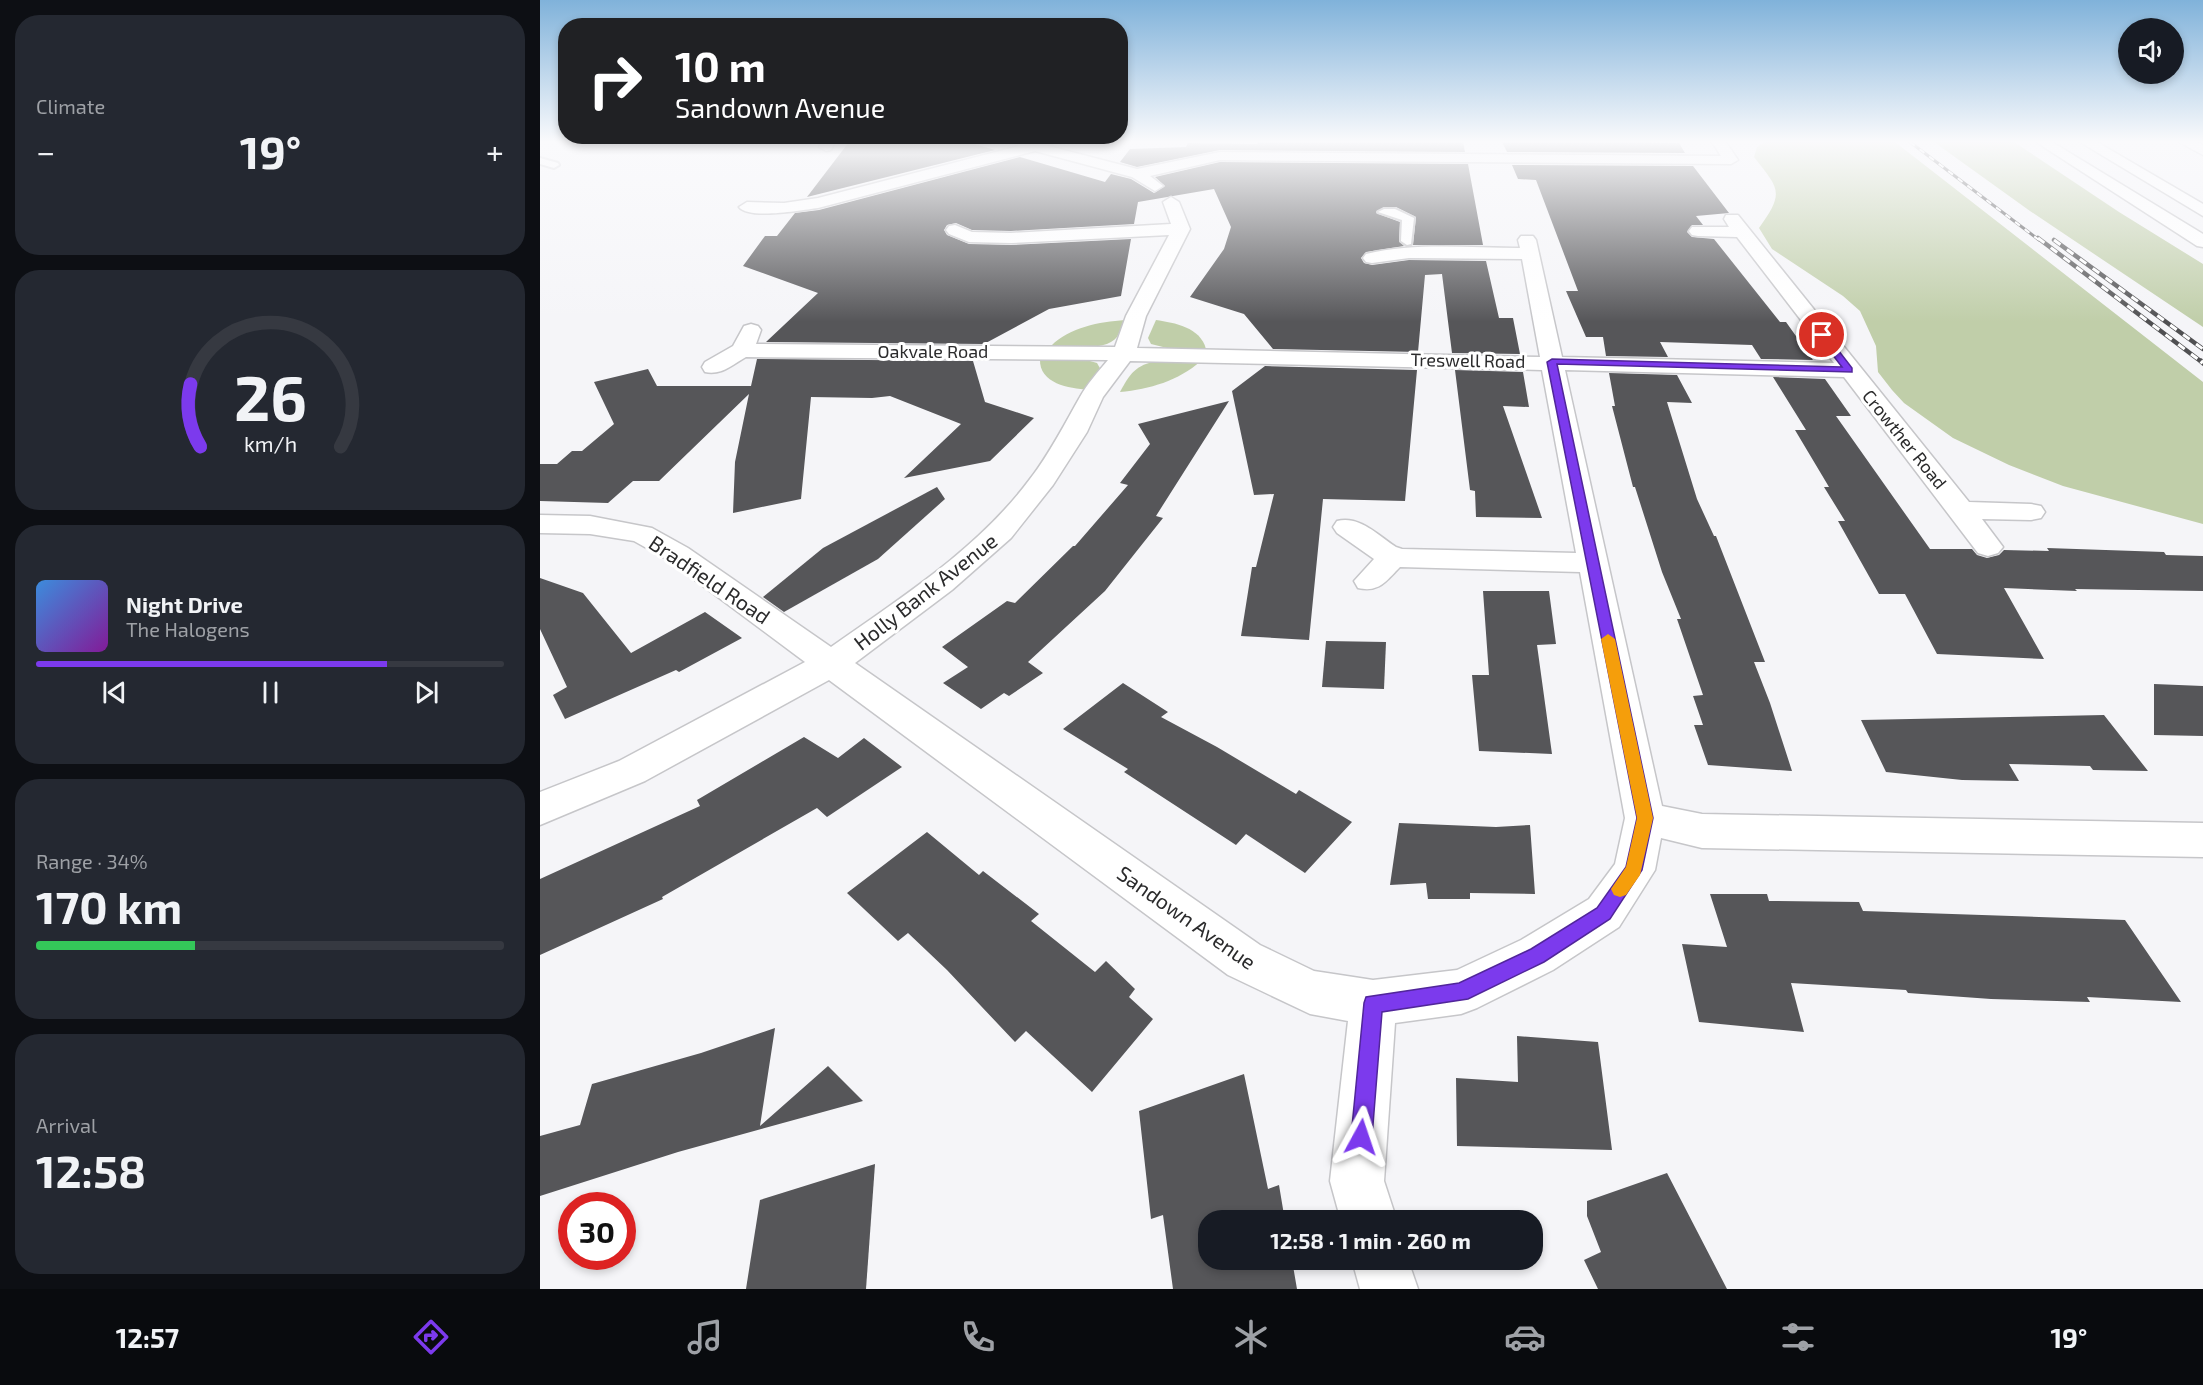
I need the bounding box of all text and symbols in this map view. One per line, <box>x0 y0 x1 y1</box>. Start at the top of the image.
map controls <box>2118 18 2184 84</box>
button: sound <box>2118 18 2184 84</box>
text: 10 m <box>675 40 766 90</box>
icon: right <box>576 42 654 120</box>
text: Sandown Avenue <box>675 91 885 123</box>
text: Climate <box>36 94 105 118</box>
text: 19° <box>240 124 301 178</box>
text: − <box>36 131 55 171</box>
text: + <box>486 131 504 171</box>
pin <box>1796 309 1847 360</box>
icon: arrive <box>1805 318 1838 351</box>
street label: Oakvale Road <box>878 340 988 362</box>
street label: Treswell Road <box>1410 348 1526 372</box>
text: 26 <box>233 359 307 434</box>
street label: Crowther Road <box>1858 385 1952 493</box>
text: km/h <box>243 431 297 456</box>
street label: Holly Bank Avenue <box>848 527 1002 655</box>
street label: Bradfield Road <box>645 529 775 629</box>
text: Night Drive <box>126 591 243 617</box>
text: The Halogens <box>126 617 250 641</box>
icon: previous <box>98 676 131 709</box>
icon: pause <box>254 676 287 709</box>
icon: next <box>410 676 443 709</box>
text: Range · 34% <box>36 849 148 873</box>
street label: Sandown Avenue <box>1113 860 1261 974</box>
text: 170 km <box>36 879 182 933</box>
position arrow <box>1329 1105 1393 1169</box>
text: Arrival <box>36 1113 97 1137</box>
text: 12:58 <box>36 1143 146 1197</box>
speed limit sign: 30 <box>558 1192 636 1270</box>
text: 12:58 · 1 min · 260 m <box>1270 1227 1471 1253</box>
icon: directions <box>410 1316 452 1358</box>
icon: music <box>684 1316 726 1358</box>
icon: phone <box>957 1316 999 1358</box>
icon: climate <box>1230 1316 1272 1358</box>
icon: car <box>1504 1316 1546 1358</box>
icon: filters <box>1777 1316 1819 1358</box>
text: 12:57 <box>116 1321 179 1353</box>
text: 19° <box>2050 1321 2087 1353</box>

